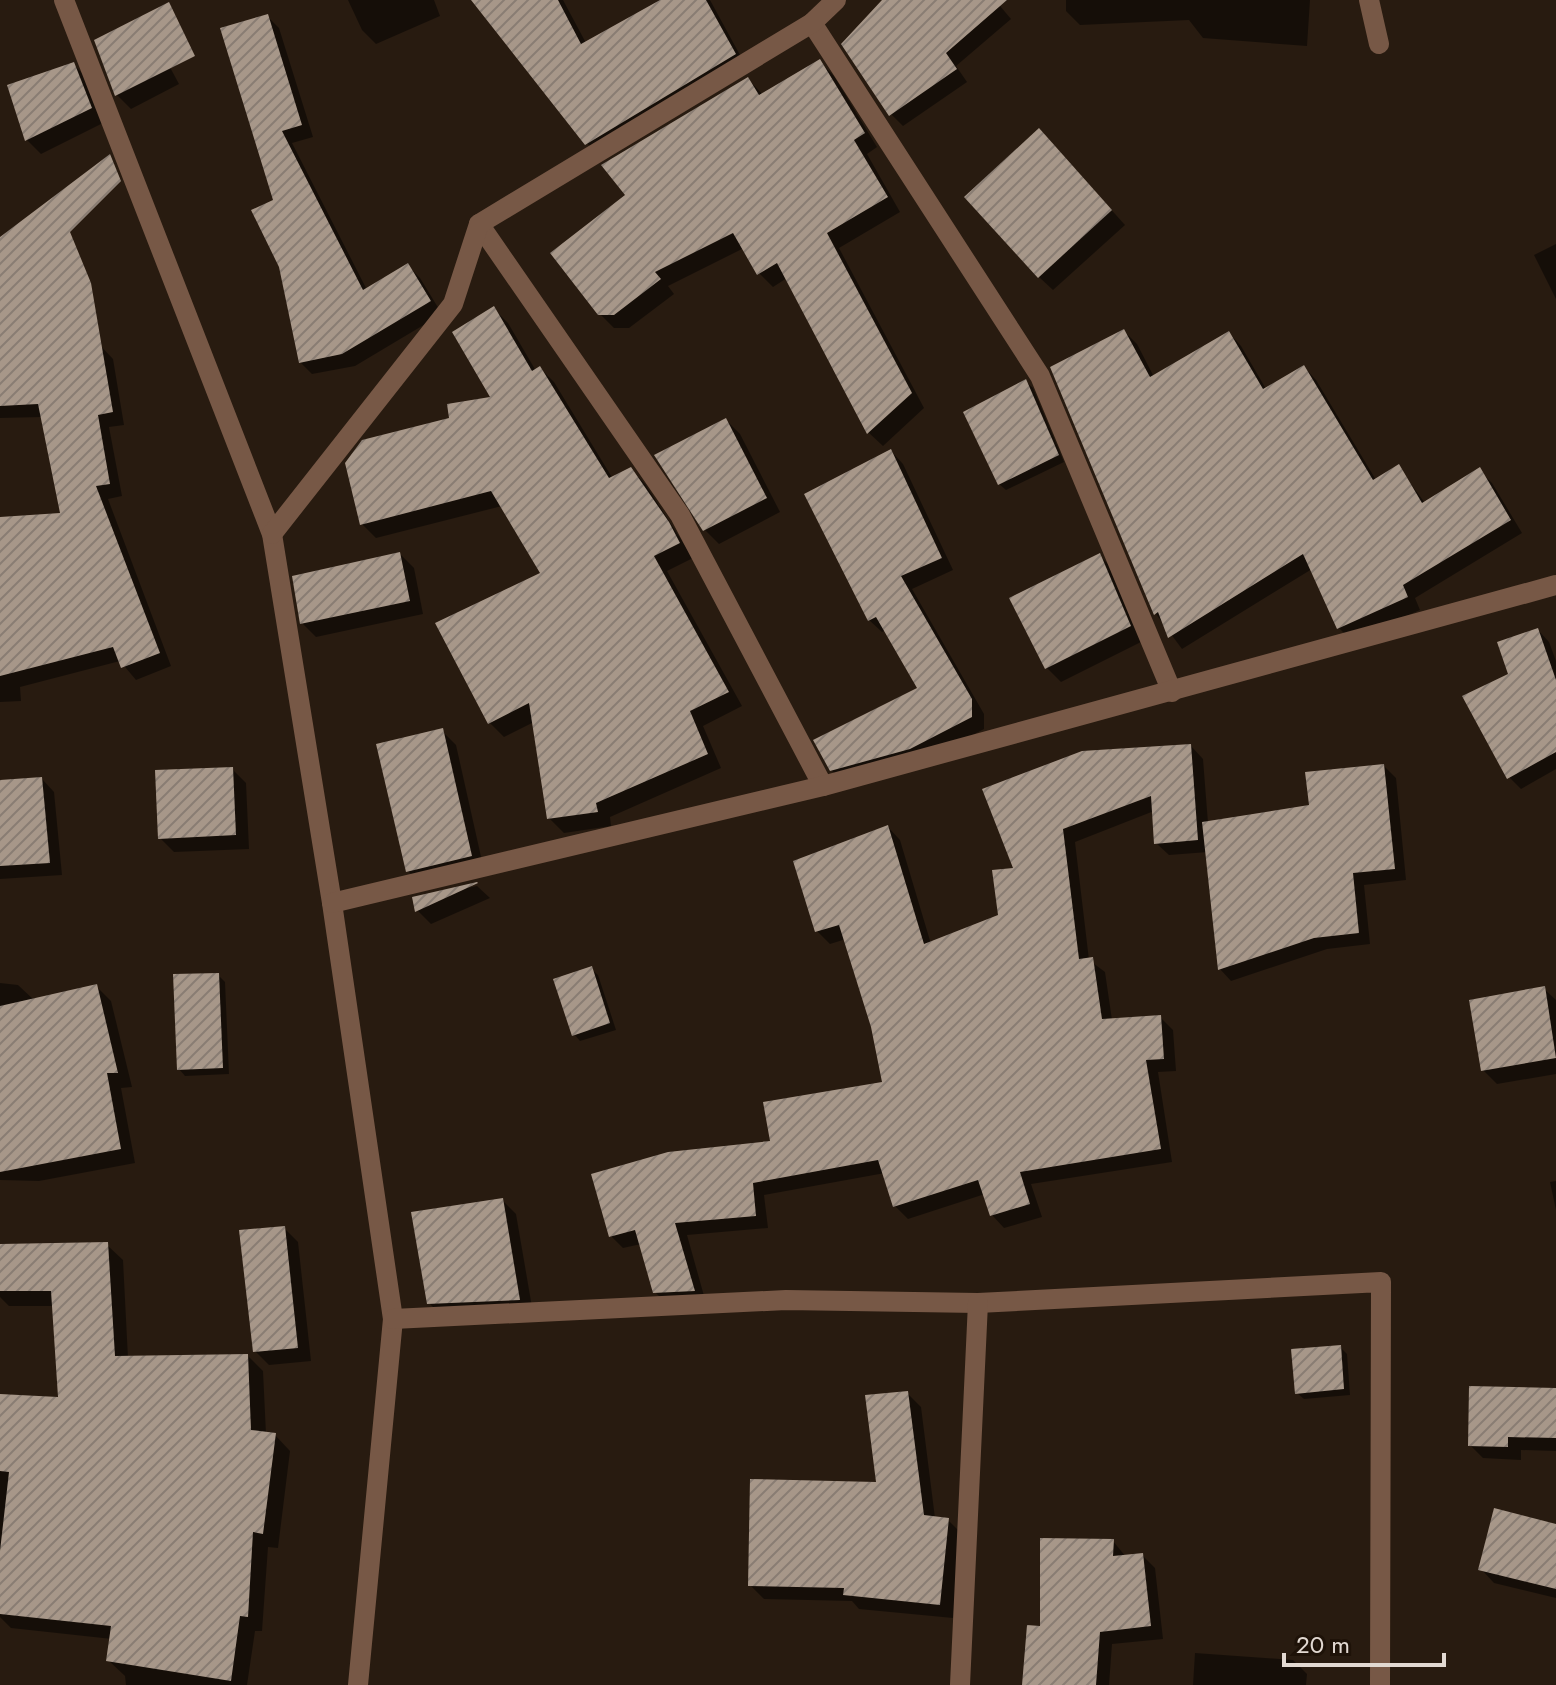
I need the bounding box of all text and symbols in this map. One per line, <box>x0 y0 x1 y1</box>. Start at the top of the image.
scale bar <box>1284 1617 1444 1667</box>
text: 20 m <box>1296 1627 1350 1662</box>

